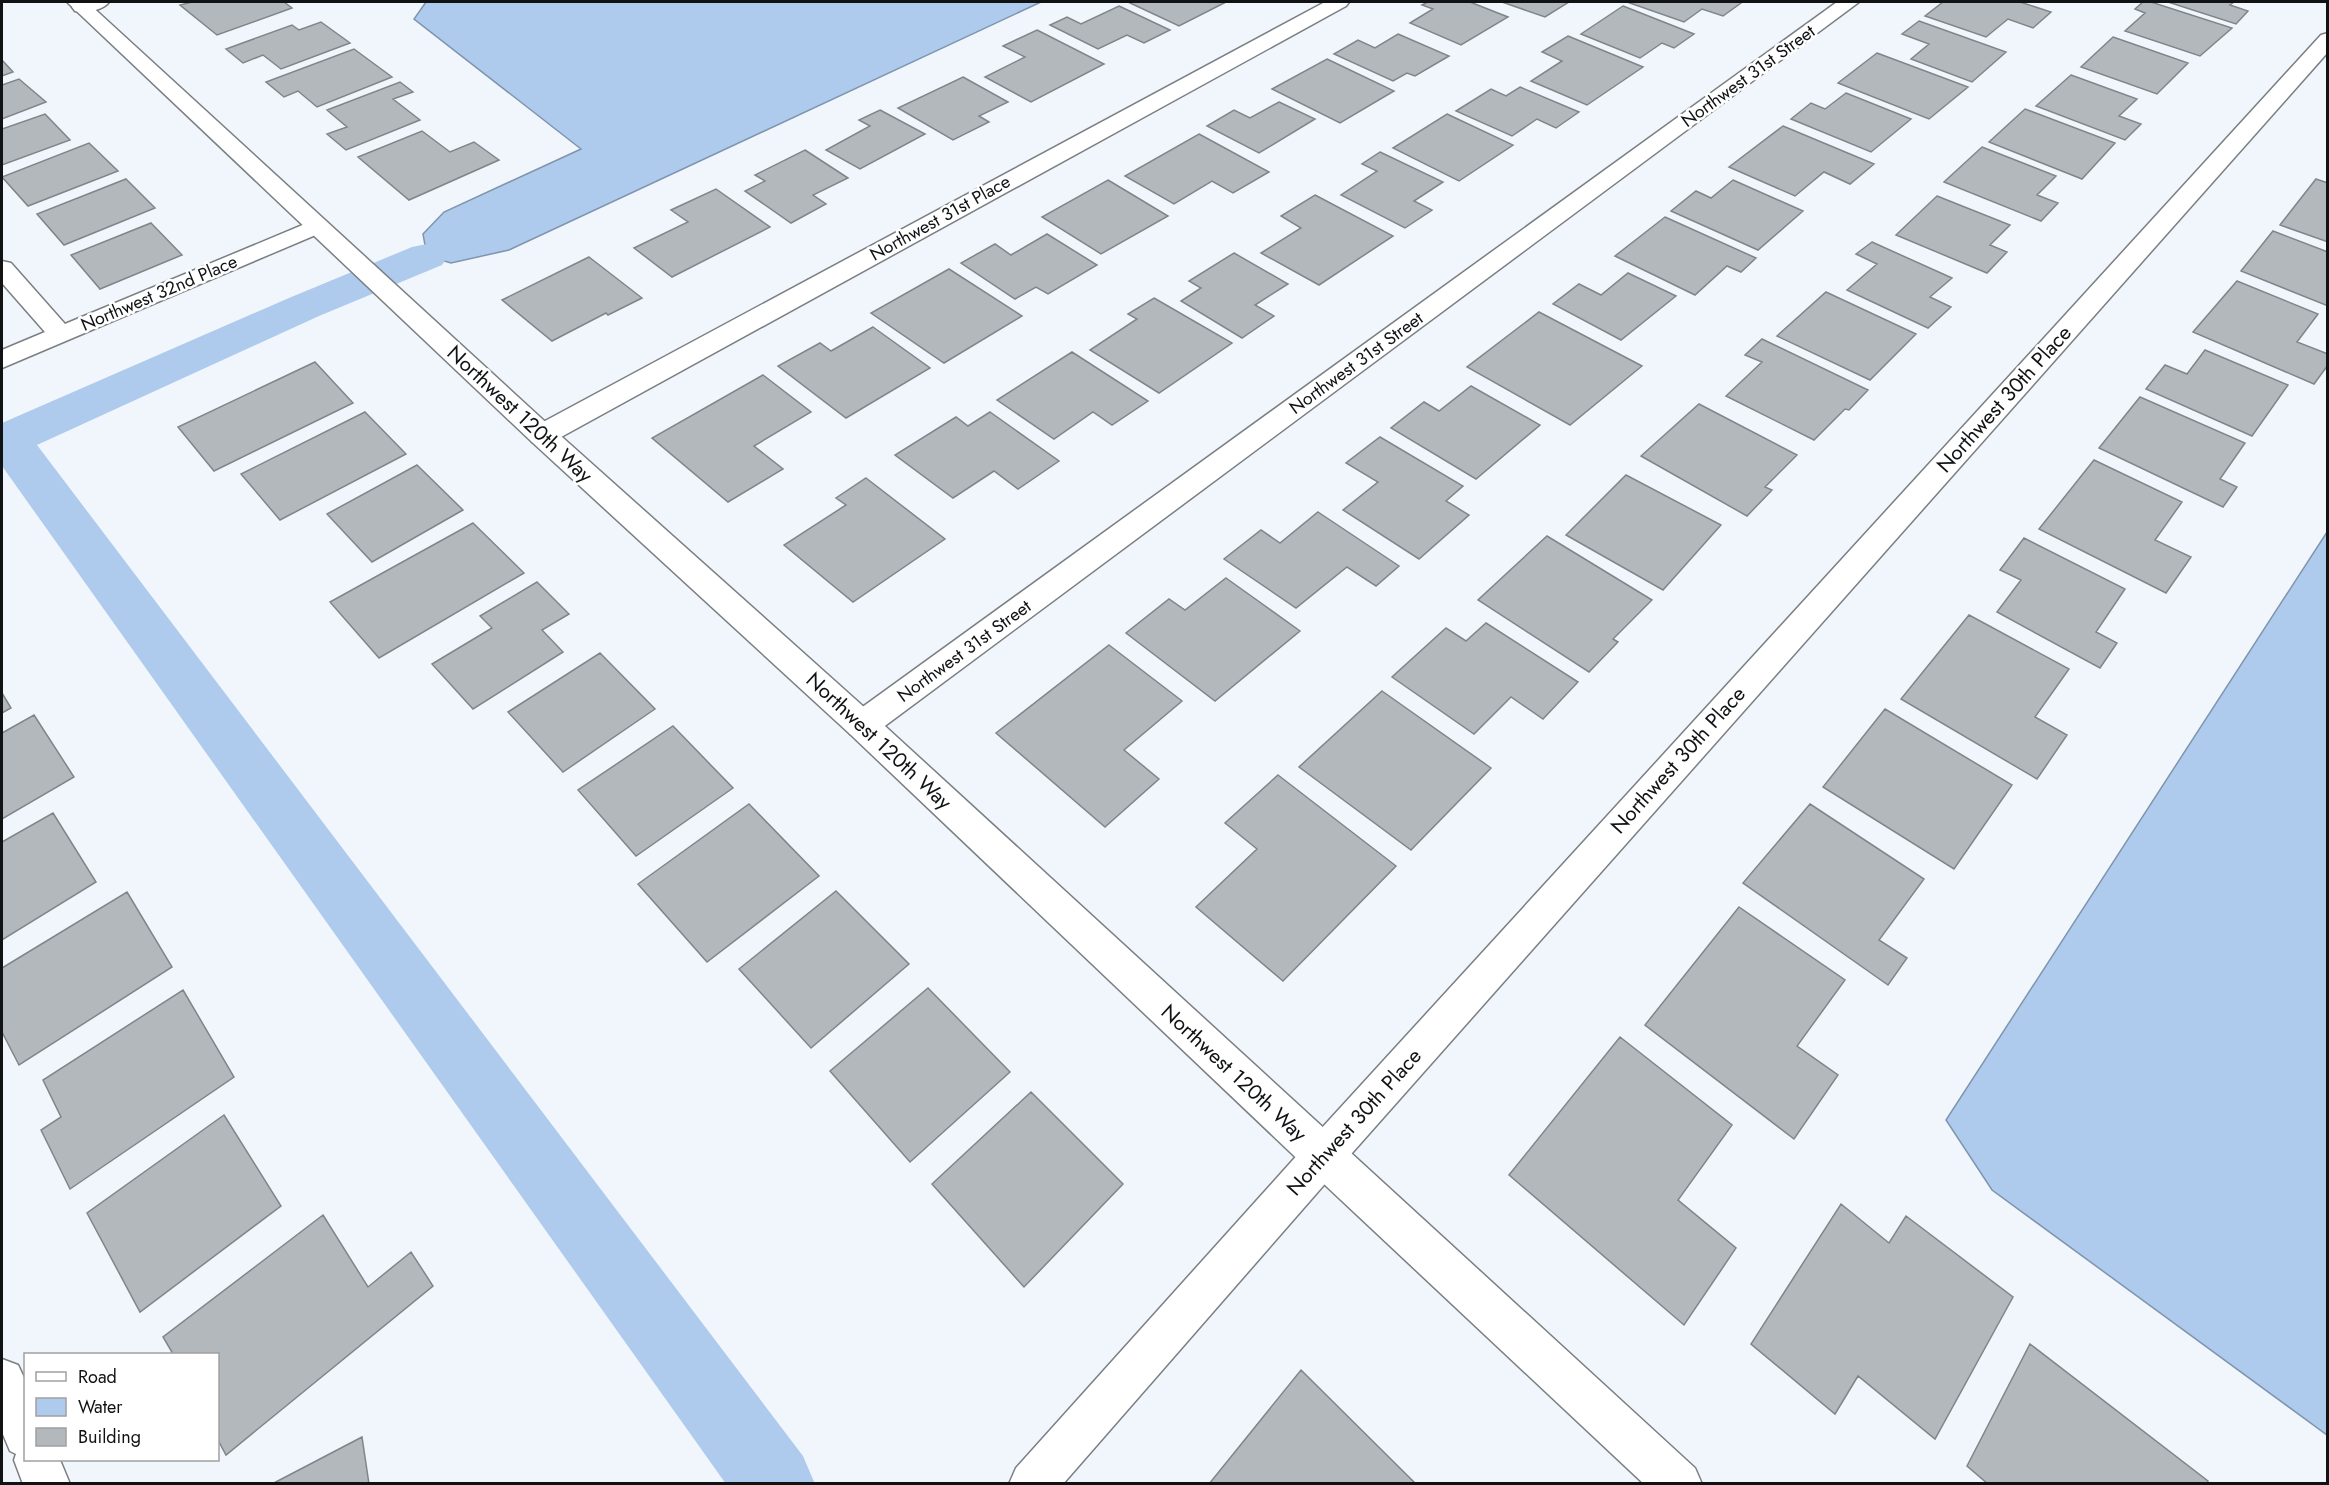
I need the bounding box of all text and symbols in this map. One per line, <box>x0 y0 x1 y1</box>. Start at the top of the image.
street label: Northwest 31st Street <box>1676 18 1821 133</box>
street label: Northwest 31st Place <box>865 169 1015 267</box>
street label: Northwest 32nd Place <box>77 248 241 338</box>
street label: Northwest 31st Street <box>1284 305 1429 420</box>
street label: Northwest 30th Place <box>1930 319 2079 479</box>
street label: Northwest 120th Way <box>440 338 600 490</box>
street label: Northwest 31st Street <box>892 593 1037 708</box>
street label: Northwest 120th Way <box>799 665 959 817</box>
street label: Northwest 30th Place <box>1604 680 1753 840</box>
street label: Northwest 120th Way <box>1154 997 1314 1149</box>
street label: Northwest 30th Place <box>1280 1042 1429 1202</box>
legend <box>24 1353 219 1461</box>
text: Road <box>78 1364 117 1390</box>
text: Water <box>78 1394 123 1420</box>
text: Building <box>78 1424 141 1450</box>

